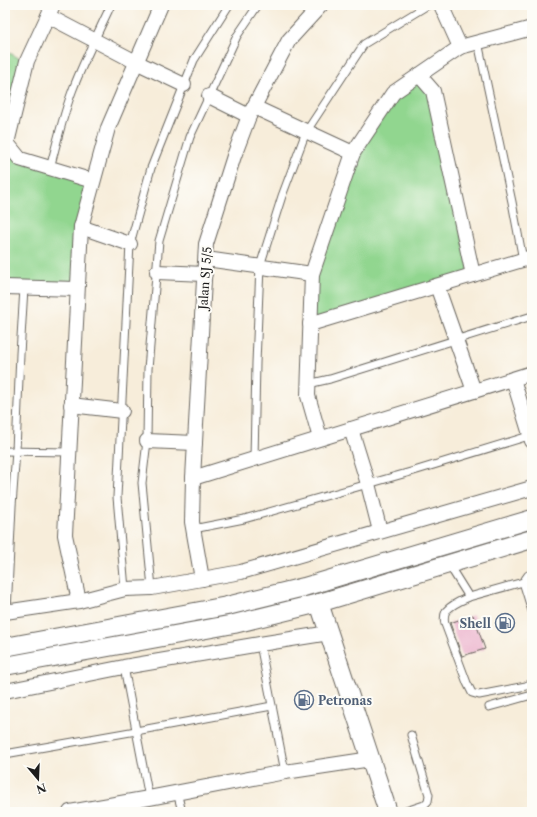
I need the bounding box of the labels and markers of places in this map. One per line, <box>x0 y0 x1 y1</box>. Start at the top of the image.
fuel station icon: Shell <box>494 612 516 634</box>
place label: Shell <box>459 616 491 631</box>
fuel station icon: Petronas <box>293 689 315 711</box>
place label: Petronas <box>318 693 372 708</box>

